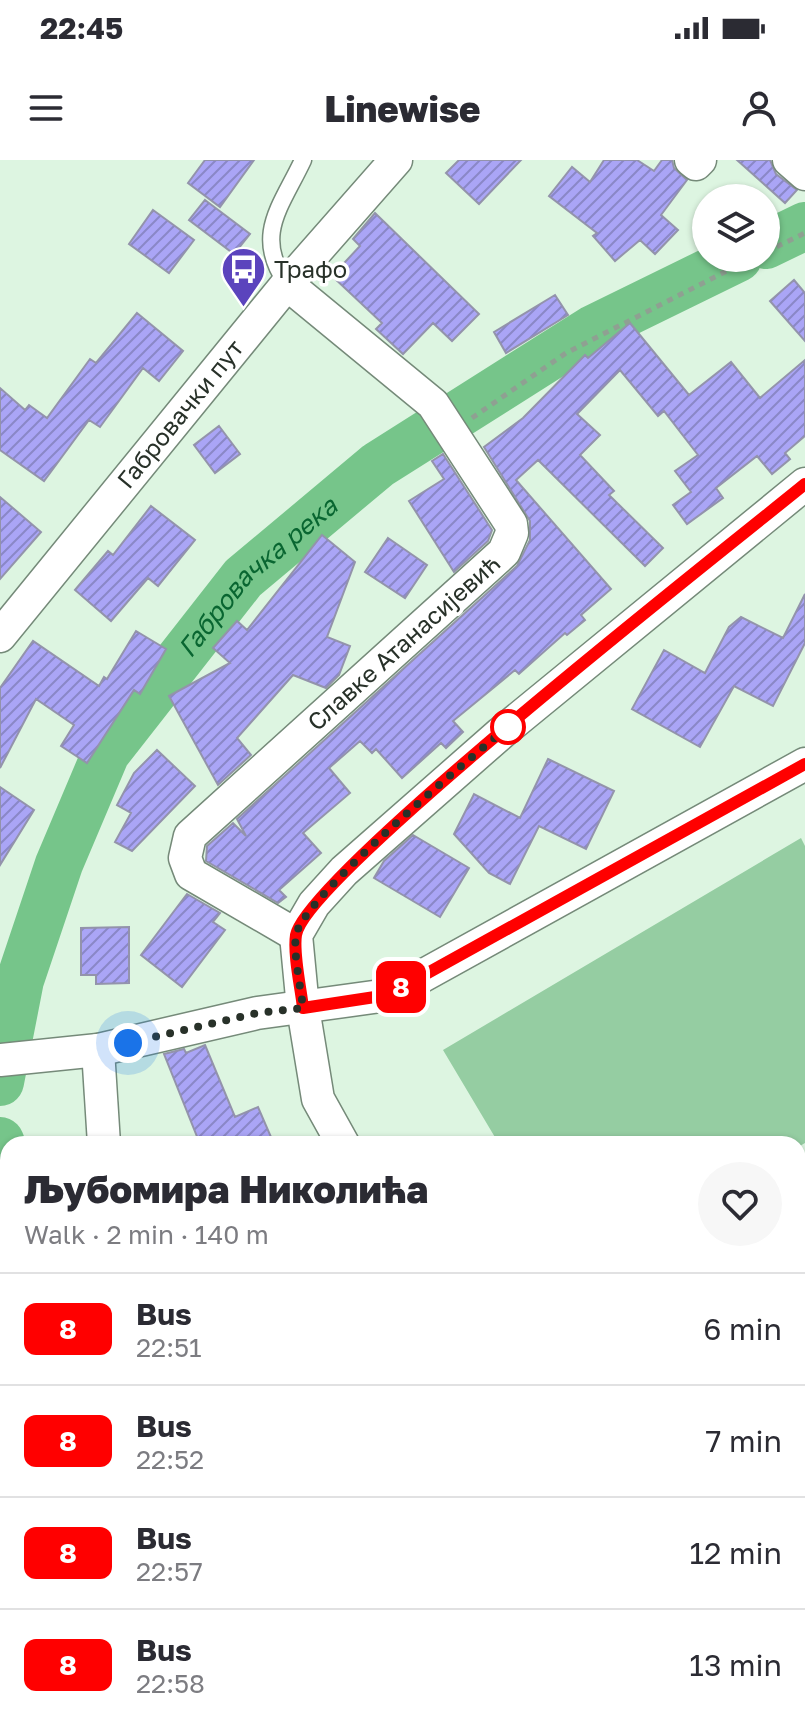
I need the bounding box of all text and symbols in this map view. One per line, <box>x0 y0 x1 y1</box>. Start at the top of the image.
text: 22:45 <box>40 10 123 46</box>
icon: menu <box>24 86 68 130</box>
icon: person <box>737 86 781 130</box>
text: Linewise <box>324 87 481 130</box>
map controls <box>692 184 780 272</box>
button: layers <box>692 184 780 272</box>
bus stop icon: Трафо <box>219 246 267 309</box>
place label: Трафо <box>274 254 347 283</box>
street label: Габровачки пут <box>110 333 249 493</box>
water label: Габровачка река <box>171 489 344 663</box>
street label: Славке Атанасијевић <box>301 548 505 736</box>
unlabelled marker <box>491 710 525 744</box>
line badge: 8 <box>375 961 427 1013</box>
text: 8 <box>392 970 410 1003</box>
your location <box>108 1023 148 1063</box>
button: heart <box>698 1162 782 1246</box>
text: Љубомира Николића <box>24 1166 428 1211</box>
text: Walk · 2 min · 140 m <box>24 1219 269 1250</box>
text: Bus <box>136 1296 192 1332</box>
text: 6 min <box>703 1311 782 1347</box>
text: 8 <box>59 1312 77 1345</box>
text: 22:51 <box>136 1332 202 1363</box>
text: Bus <box>136 1408 192 1444</box>
text: 7 min <box>706 1423 782 1459</box>
text: 8 <box>59 1424 77 1457</box>
text: 22:52 <box>136 1444 204 1475</box>
text: Bus <box>136 1520 192 1556</box>
text: 12 min <box>690 1535 782 1571</box>
text: 8 <box>59 1536 77 1569</box>
text: 22:57 <box>136 1556 203 1587</box>
text: Bus <box>136 1632 192 1668</box>
text: 13 min <box>689 1647 782 1683</box>
text: 8 <box>59 1648 77 1681</box>
text: 22:58 <box>136 1668 205 1699</box>

